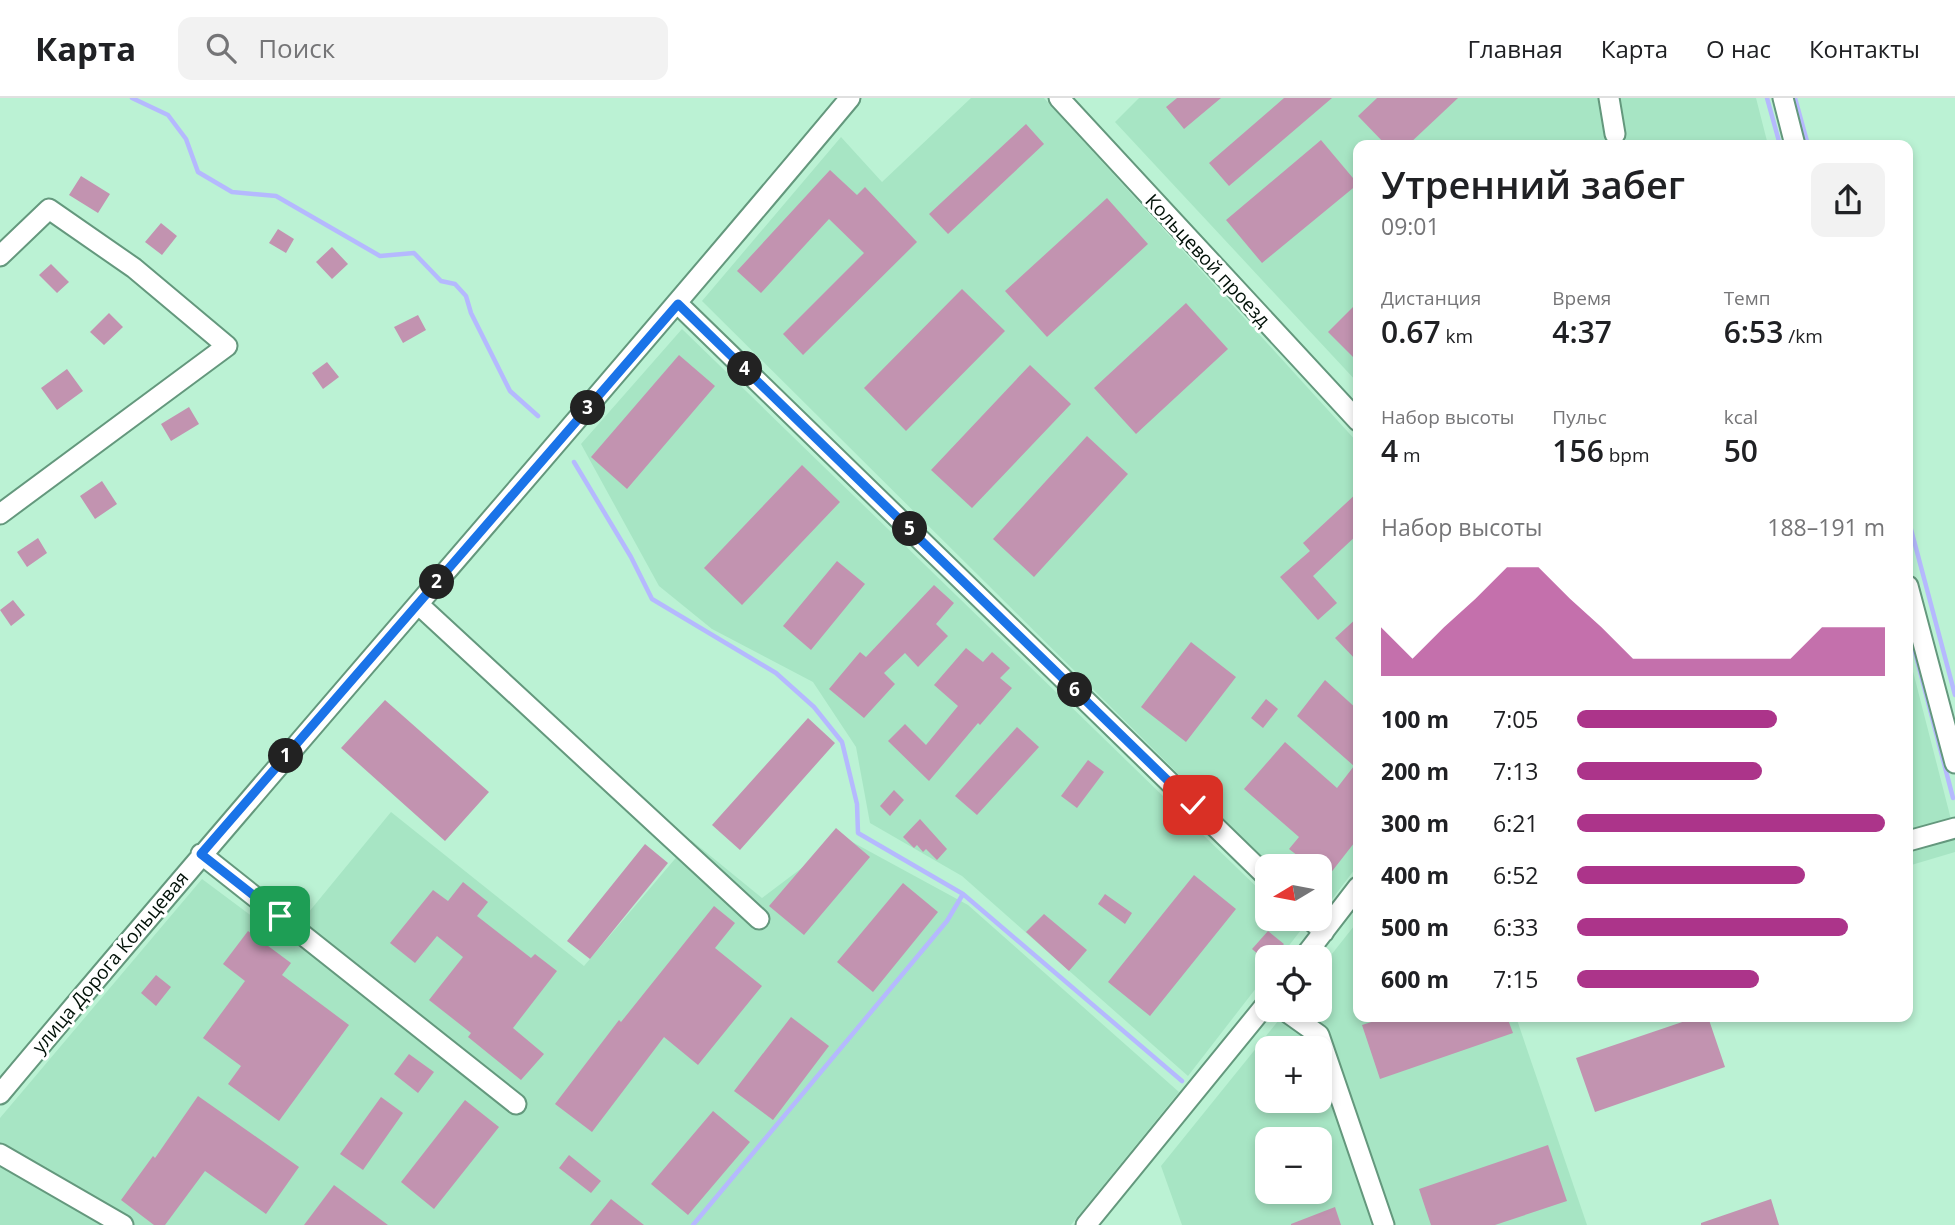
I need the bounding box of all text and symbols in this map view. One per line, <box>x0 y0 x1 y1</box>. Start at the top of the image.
search box <box>178 17 668 80</box>
text: Карта <box>35 26 136 71</box>
icon: search <box>202 29 240 67</box>
text: Поиск <box>258 30 335 66</box>
text: Главная <box>1468 32 1563 65</box>
text: Карта <box>1601 32 1668 65</box>
text: О нас <box>1706 32 1771 65</box>
text: Контакты <box>1809 32 1920 65</box>
text: Утренний забег <box>1381 158 1685 210</box>
button: share <box>1811 163 1885 237</box>
street label: Кольцевой проезд <box>1140 188 1276 332</box>
text: 09:01 <box>1381 210 1440 242</box>
text: Дистанция <box>1381 285 1481 311</box>
text: Время <box>1552 285 1611 311</box>
text: Темп <box>1724 285 1771 311</box>
text: 0.67 <box>1381 311 1441 352</box>
text: 4:37 <box>1552 311 1612 352</box>
text: 6:53 <box>1724 311 1783 352</box>
text: km <box>1441 323 1473 349</box>
text: /km <box>1783 323 1823 349</box>
pin: 4 <box>728 352 762 386</box>
text: 4 <box>739 355 750 381</box>
pin: 3 <box>570 390 606 426</box>
text: 3 <box>582 394 593 420</box>
text: Набор высоты <box>1381 404 1514 430</box>
text: Пульс <box>1552 404 1607 430</box>
text: kcal <box>1724 404 1758 430</box>
text: 4 <box>1381 430 1398 471</box>
text: 156 <box>1552 430 1604 471</box>
text: 50 <box>1724 430 1758 471</box>
text: m <box>1398 442 1421 468</box>
text: bpm <box>1604 442 1650 468</box>
text: Набор высоты <box>1381 511 1543 543</box>
text: 188–191 m <box>1767 511 1885 543</box>
pin: 5 <box>892 512 928 546</box>
text: 5 <box>904 515 915 541</box>
pin: 2 <box>420 564 454 600</box>
text: 2 <box>431 568 442 594</box>
pin: 6 <box>1058 672 1092 708</box>
text: 6 <box>1069 676 1080 702</box>
text: 100 m <box>1381 703 1449 735</box>
text: 7:05 <box>1493 703 1539 735</box>
pin: 1 <box>268 738 304 774</box>
text: 1 <box>280 742 291 768</box>
text: 200 m <box>1381 755 1449 787</box>
text: 7:13 <box>1493 755 1539 787</box>
pin <box>1163 775 1223 835</box>
icon: check <box>1174 786 1212 824</box>
text: 300 m <box>1381 807 1449 839</box>
text: 6:21 <box>1493 807 1539 839</box>
north arrow <box>1255 854 1332 931</box>
map controls <box>1255 854 1332 1204</box>
text: 400 m <box>1381 859 1449 891</box>
text: 6:52 <box>1493 859 1539 891</box>
street label: улица Дорога Кольцевая <box>26 865 194 1059</box>
pin <box>250 886 310 946</box>
icon: arrive <box>261 897 299 935</box>
text: 500 m <box>1381 911 1449 943</box>
text: 6:33 <box>1493 911 1539 943</box>
button: locate <box>1255 945 1332 1022</box>
text: 600 m <box>1381 963 1449 995</box>
text: 7:15 <box>1493 963 1539 995</box>
button: + <box>1255 1036 1332 1113</box>
button: − <box>1255 1127 1332 1204</box>

